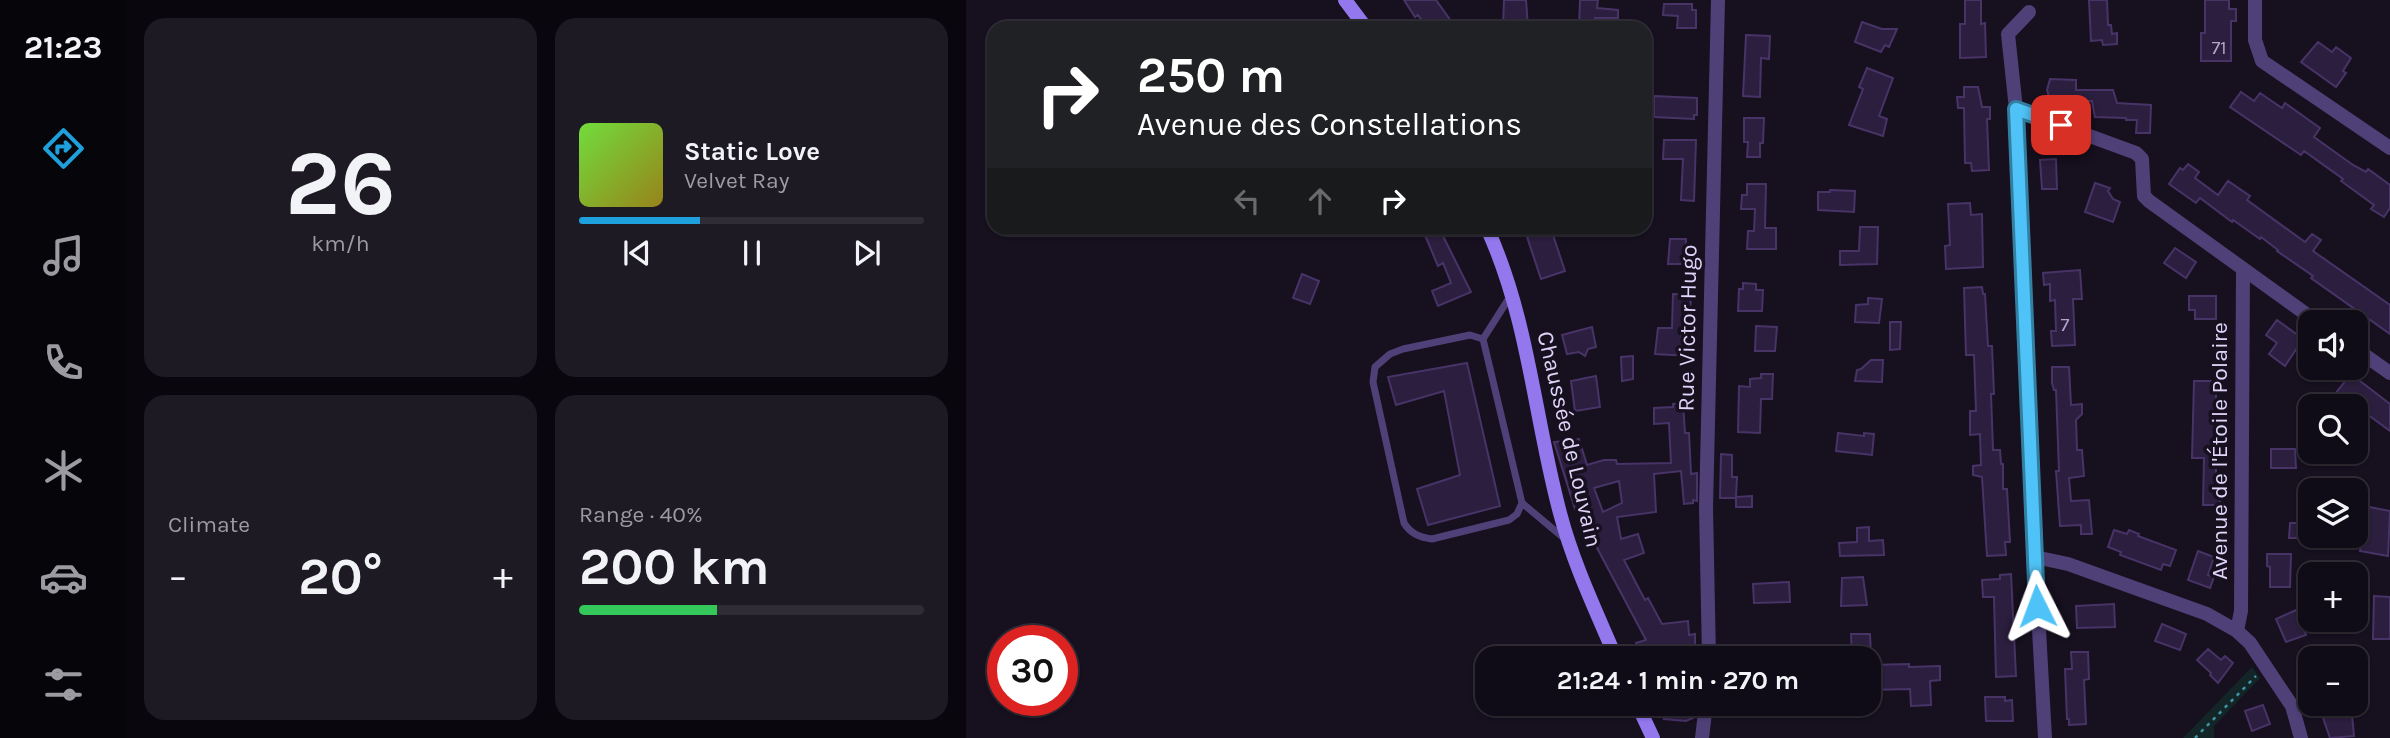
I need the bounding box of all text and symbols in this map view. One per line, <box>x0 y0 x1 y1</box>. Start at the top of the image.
text: 21:23 <box>24 29 102 66</box>
house number: 71 <box>2211 37 2227 59</box>
text: 250 m <box>1137 47 1285 104</box>
icon: right <box>1022 49 1113 140</box>
pin <box>2031 95 2091 155</box>
text: Avenue des Constellations <box>1137 106 1522 143</box>
icon: arrive <box>2042 106 2080 144</box>
icon: directions <box>39 124 88 173</box>
text: 26 <box>285 131 396 237</box>
text: Static Love <box>684 136 820 167</box>
text: Velvet Ray <box>684 167 789 194</box>
icon: left <box>1228 182 1266 220</box>
icon: ahead <box>1301 182 1339 220</box>
icon: right <box>1374 182 1412 220</box>
text: km/h <box>311 230 370 257</box>
icon: music <box>39 231 88 280</box>
icon: previous <box>618 234 656 272</box>
icon: pause <box>733 234 771 272</box>
icon: next <box>848 234 886 272</box>
street label: Rue Victor Hugo <box>1673 244 1702 412</box>
map controls <box>2298 310 2368 716</box>
button: sound <box>2298 310 2368 380</box>
house number: 7 <box>2061 314 2070 336</box>
street label: Avenue de l'Étoile Polaire <box>2206 322 2233 580</box>
street label: Chaussée de Louvain <box>1532 328 1608 550</box>
icon: phone <box>39 338 88 387</box>
button: search <box>2298 394 2368 464</box>
icon: climate <box>39 446 88 495</box>
button: layers <box>2298 478 2368 548</box>
text: Range · 40% <box>579 501 703 528</box>
text: Climate <box>168 511 250 538</box>
text: 200 km <box>579 536 770 597</box>
text: 20° <box>298 546 383 607</box>
icon: car <box>39 553 88 602</box>
text: − <box>168 554 188 599</box>
text: + <box>493 554 513 599</box>
button: + <box>2298 562 2368 632</box>
position arrow <box>2000 569 2074 643</box>
speed limit sign: 30 <box>987 625 1078 716</box>
button: − <box>2298 646 2368 716</box>
icon: filters <box>39 660 88 709</box>
text: 21:24 · 1 min · 270 m <box>1557 665 1799 696</box>

